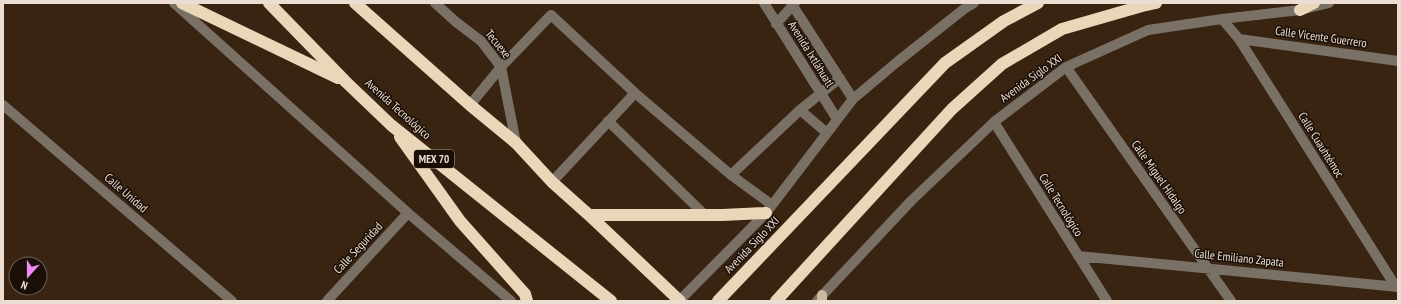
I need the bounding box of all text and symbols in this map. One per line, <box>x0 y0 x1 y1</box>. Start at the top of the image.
street label: Avenida Ixtláhuatl <box>785 18 838 90</box>
street label: Calle Vicente Guerrero <box>1274 23 1368 50</box>
street label: Tecuexe <box>482 26 515 61</box>
street label: Avenida Siglo XXI <box>997 50 1065 105</box>
street label: Avenida Tecnológico <box>362 75 434 142</box>
street label: Calle Cuauhtémoc <box>1295 109 1348 181</box>
street label: Calle Miguel Hidalgo <box>1128 137 1190 216</box>
road number: MEX 70 <box>414 150 454 168</box>
street label: Calle Unidad <box>102 170 151 216</box>
street label: Calle Tecnológico <box>1036 170 1087 239</box>
street label: Avenida Siglo XXI <box>721 213 782 276</box>
street label: Calle Seguridad <box>330 219 385 276</box>
street label: Calle Emiliano Zapata <box>1194 245 1285 270</box>
north arrow <box>8 256 48 296</box>
text: N <box>19 278 30 293</box>

